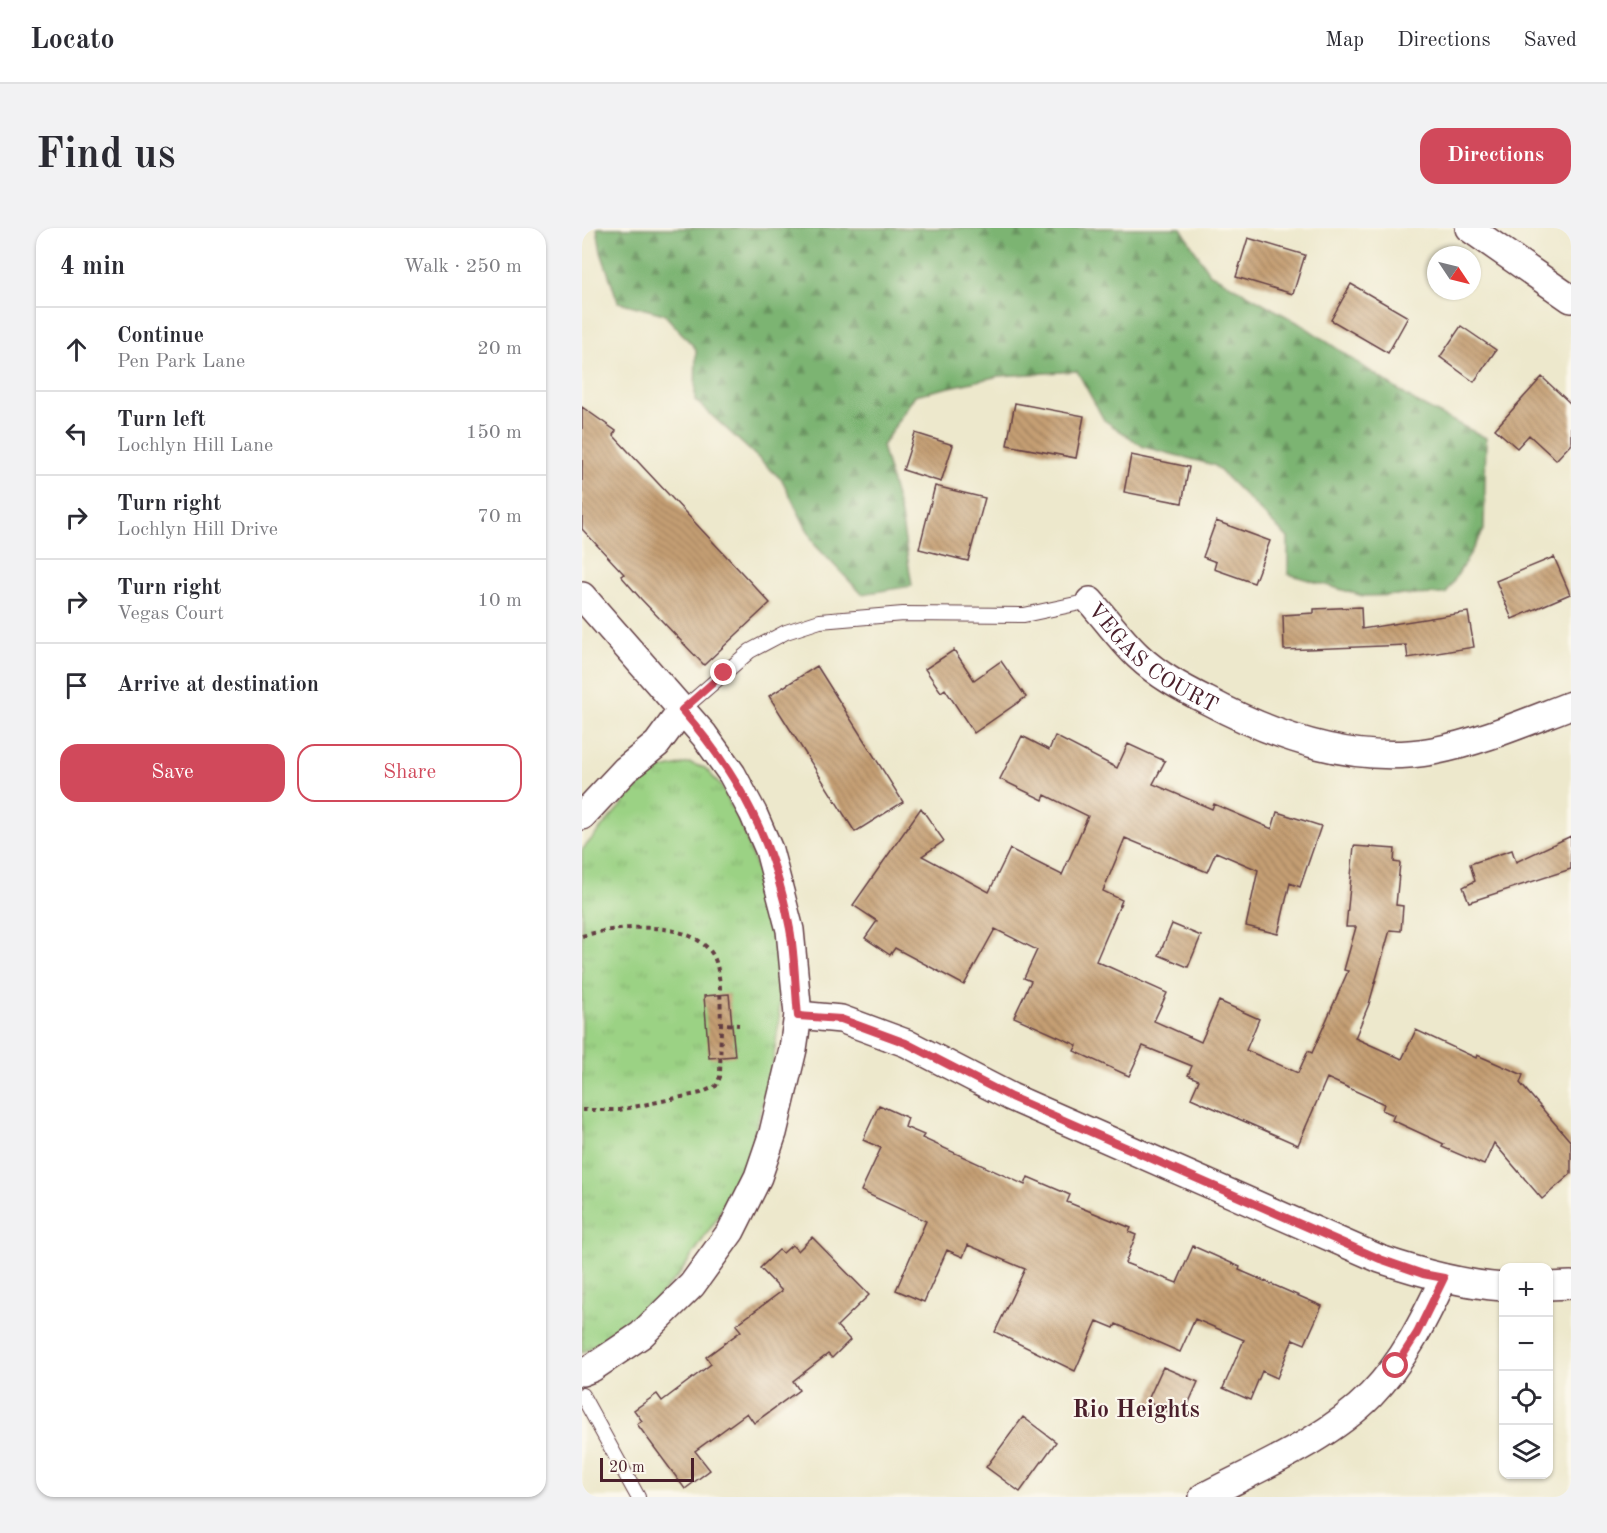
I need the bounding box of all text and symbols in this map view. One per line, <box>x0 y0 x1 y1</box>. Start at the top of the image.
text: Locato <box>30 27 115 55</box>
text: Map <box>1325 30 1364 51</box>
text: Directions <box>1397 30 1491 51</box>
text: Saved <box>1524 30 1577 51</box>
button: Directions <box>1420 128 1571 184</box>
text: Find us <box>36 135 175 177</box>
north arrow <box>1427 246 1481 300</box>
text: 4 min <box>60 254 125 280</box>
text: Walk · 250 m <box>403 257 522 277</box>
text: Continue <box>117 325 204 347</box>
icon: ahead <box>60 333 93 366</box>
text: 20 m <box>477 339 522 359</box>
text: Pen Park Lane <box>117 352 245 372</box>
text: Turn left <box>117 409 206 431</box>
icon: left <box>60 417 93 450</box>
text: 150 m <box>466 423 522 443</box>
text: Lochlyn Hill Lane <box>117 436 273 456</box>
text: Turn right <box>117 493 221 515</box>
icon: right <box>60 501 93 534</box>
text: 70 m <box>477 507 522 527</box>
text: Lochlyn Hill Drive <box>117 520 278 540</box>
text: Turn right <box>117 577 221 599</box>
icon: right <box>60 585 93 618</box>
text: 10 m <box>477 591 522 611</box>
street label: VEGAS COURT <box>1083 599 1221 717</box>
text: Vegas Court <box>117 604 224 624</box>
route end <box>710 659 736 685</box>
icon: arrive <box>60 669 93 702</box>
text: Arrive at destination <box>117 674 319 696</box>
button: Save <box>60 744 285 802</box>
button: Share <box>297 744 522 802</box>
map controls <box>1499 1263 1553 1479</box>
button: + <box>1499 1263 1553 1317</box>
button: − <box>1499 1317 1553 1371</box>
route start <box>1382 1352 1408 1378</box>
button: locate <box>1499 1371 1553 1425</box>
district label: Rio Heights <box>1072 1399 1200 1423</box>
button: layers <box>1499 1425 1553 1479</box>
scale bar <box>600 1455 694 1482</box>
text: 20 m <box>609 1460 645 1476</box>

